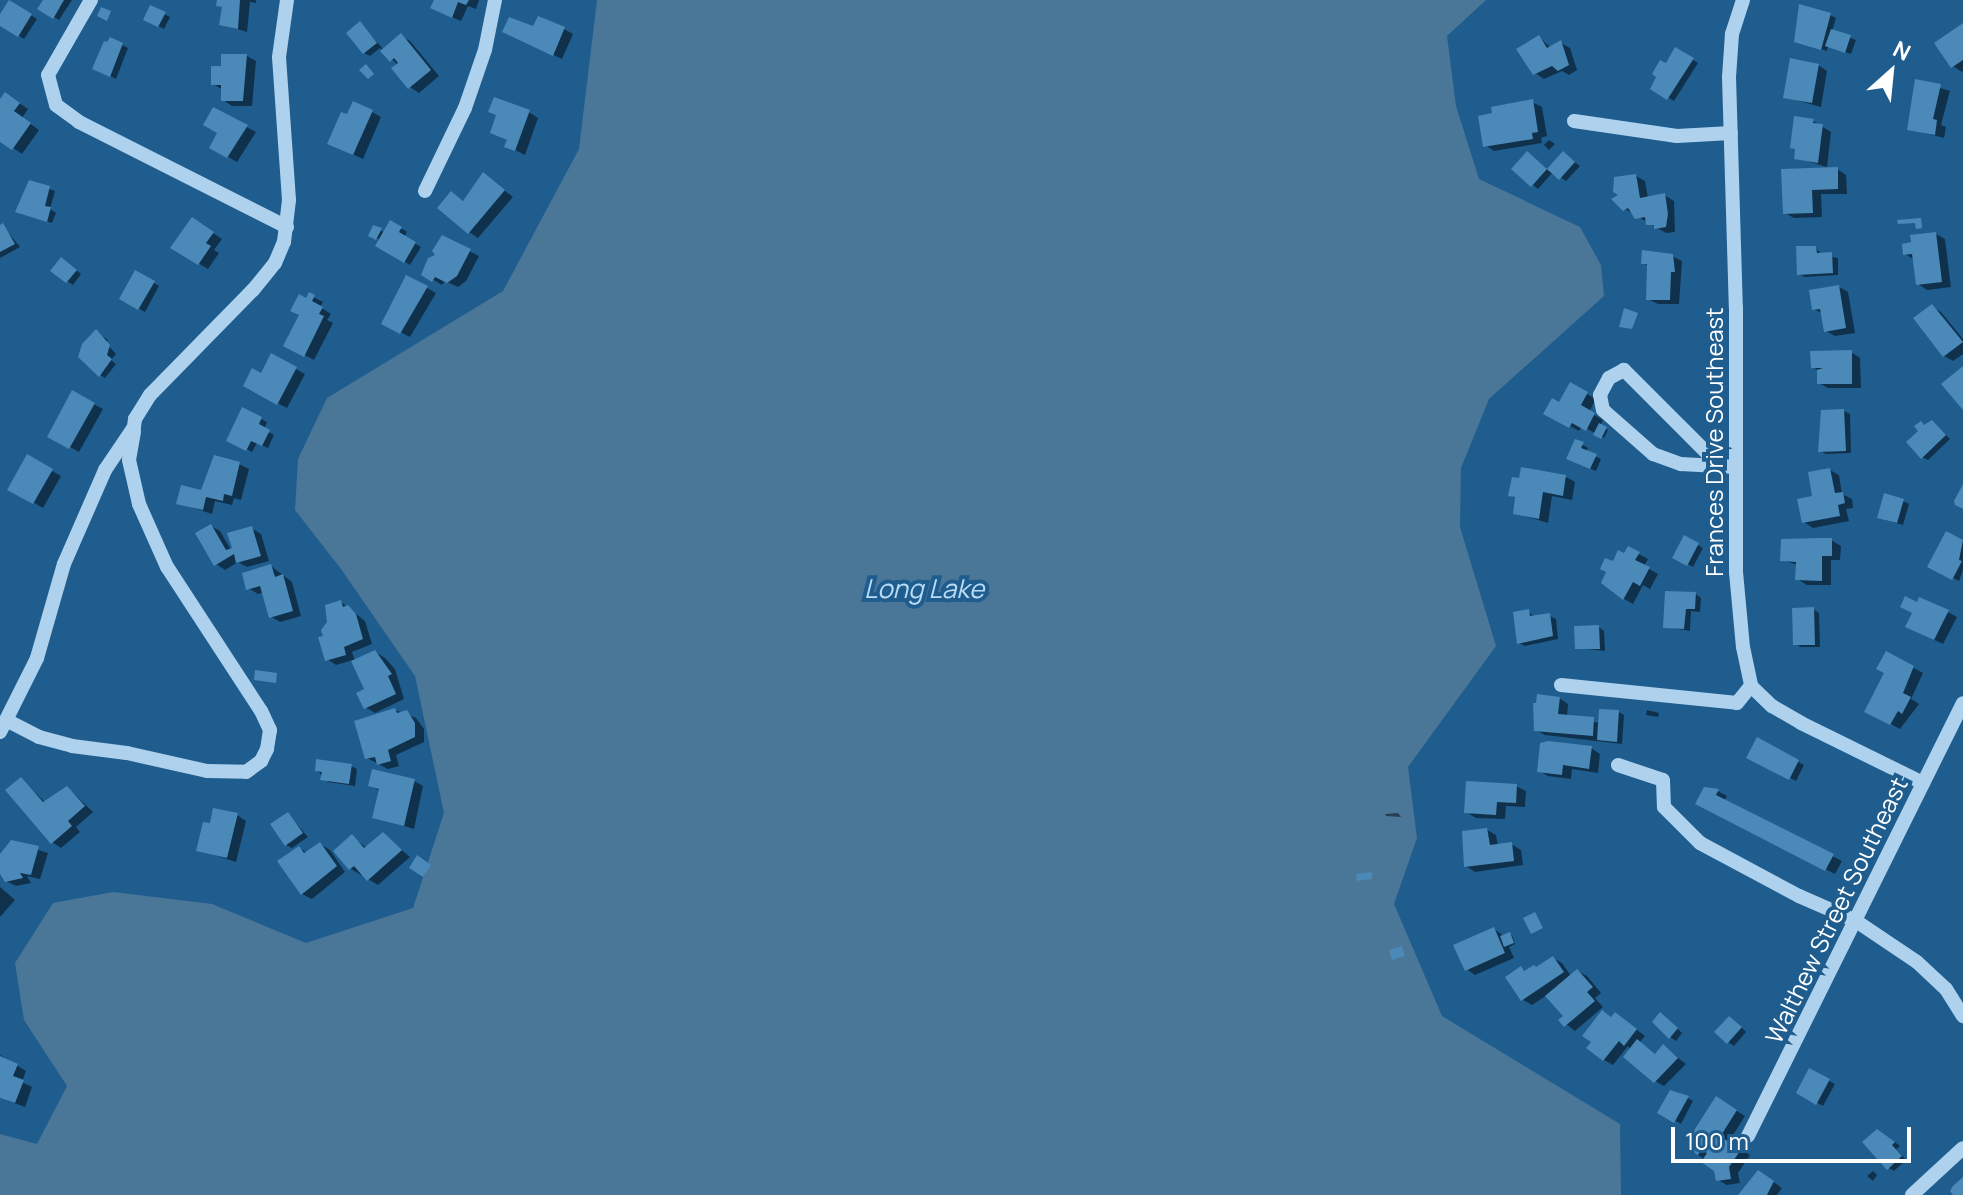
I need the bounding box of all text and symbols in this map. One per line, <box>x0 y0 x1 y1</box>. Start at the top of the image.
north arrow <box>1851 32 1931 112</box>
text: N <box>1888 34 1916 68</box>
street label: Frances Drive Southeast <box>1700 307 1728 577</box>
water label: Long Lake <box>864 573 984 605</box>
street label: Walthew Street Southeast <box>1759 772 1913 1048</box>
scale bar <box>1675 1111 1915 1161</box>
text: 100 m <box>1685 1124 1749 1157</box>

